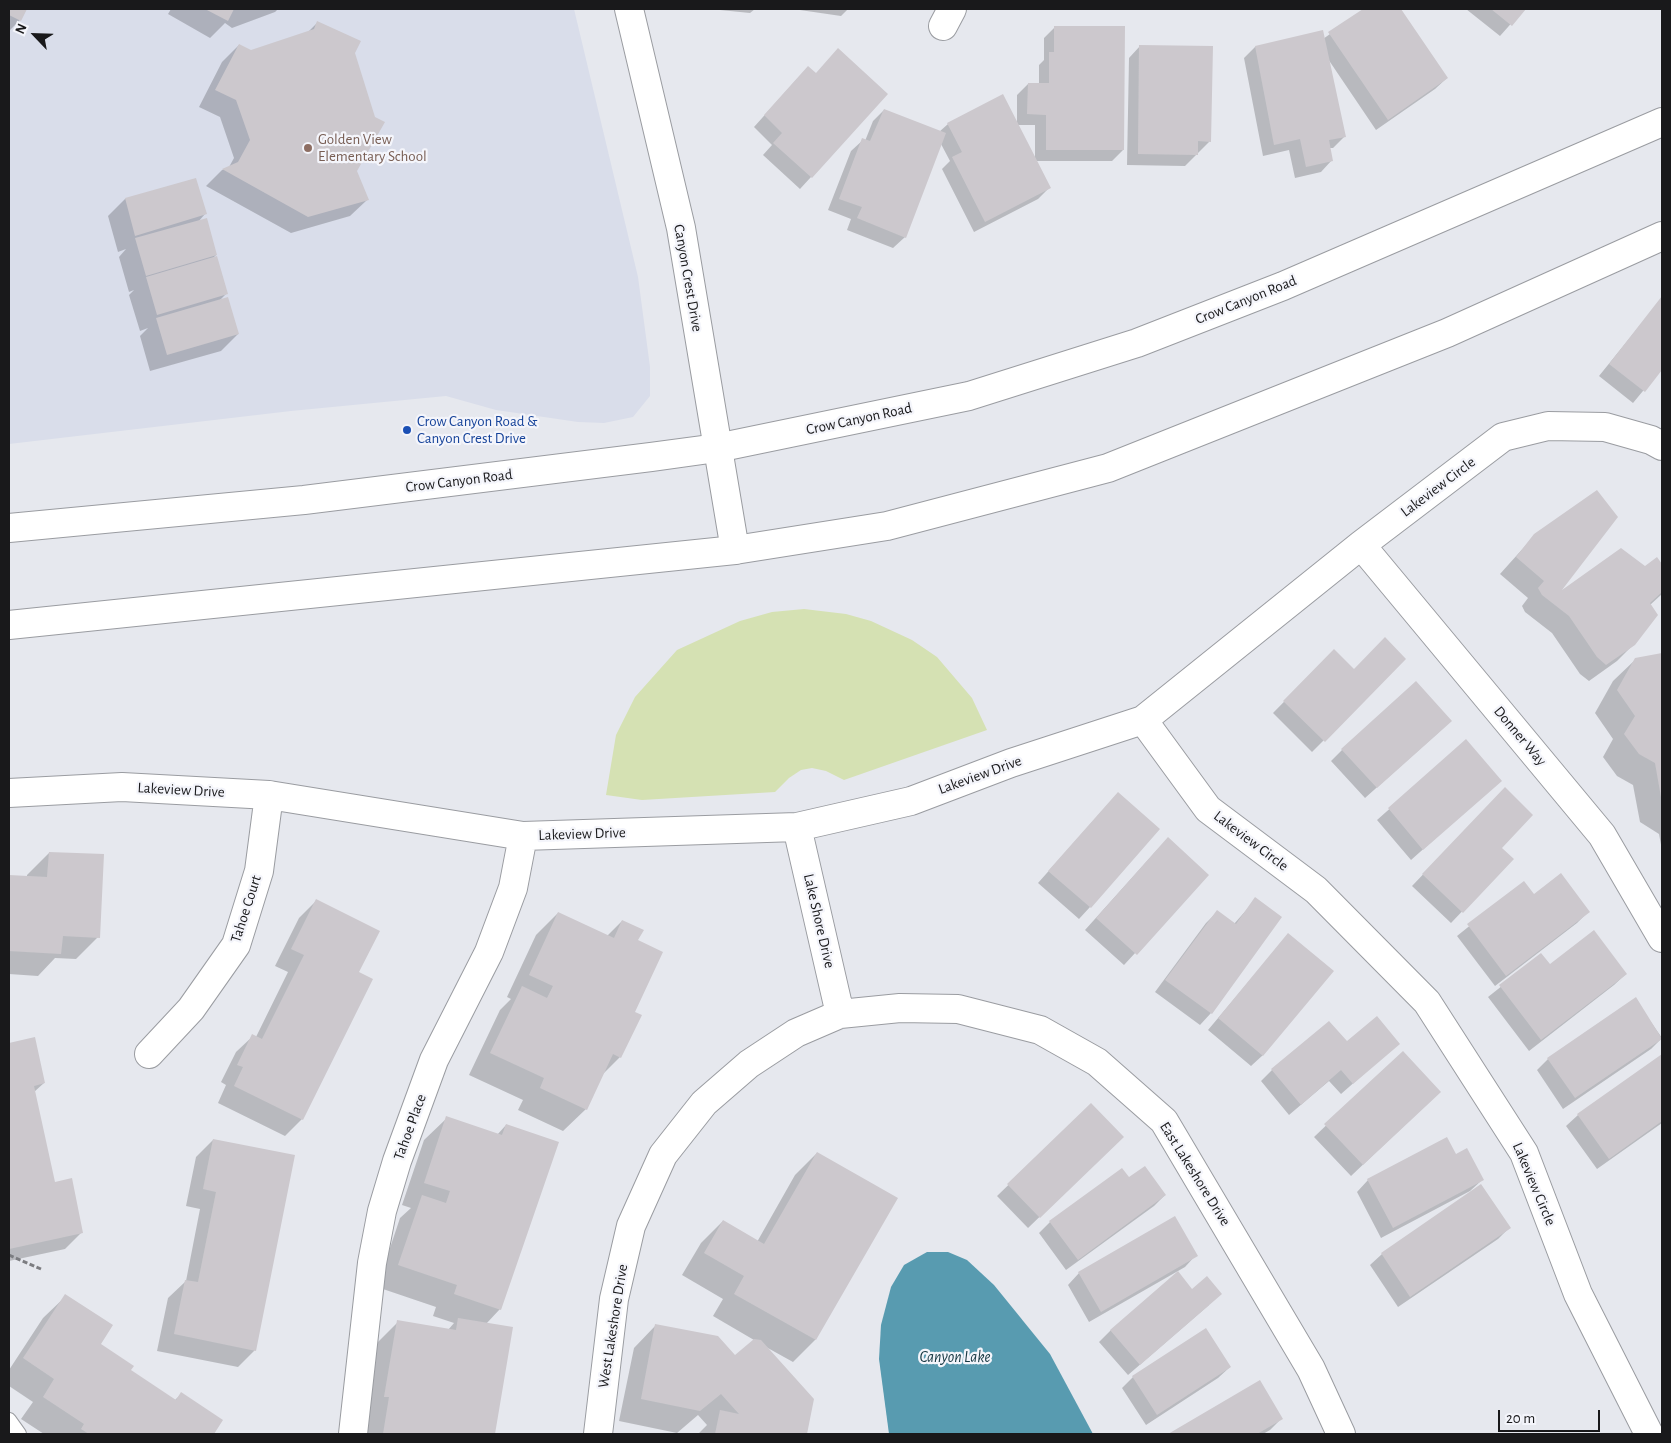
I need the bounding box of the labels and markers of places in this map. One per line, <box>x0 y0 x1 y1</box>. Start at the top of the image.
place label: Golden View Elementary School <box>318 130 427 165</box>
marker: Golden View Elementary School <box>302 142 314 154</box>
place label: Crow Canyon Road & Canyon Crest Drive <box>417 412 537 447</box>
marker: Crow Canyon Road & Canyon Crest Drive <box>401 424 413 436</box>

